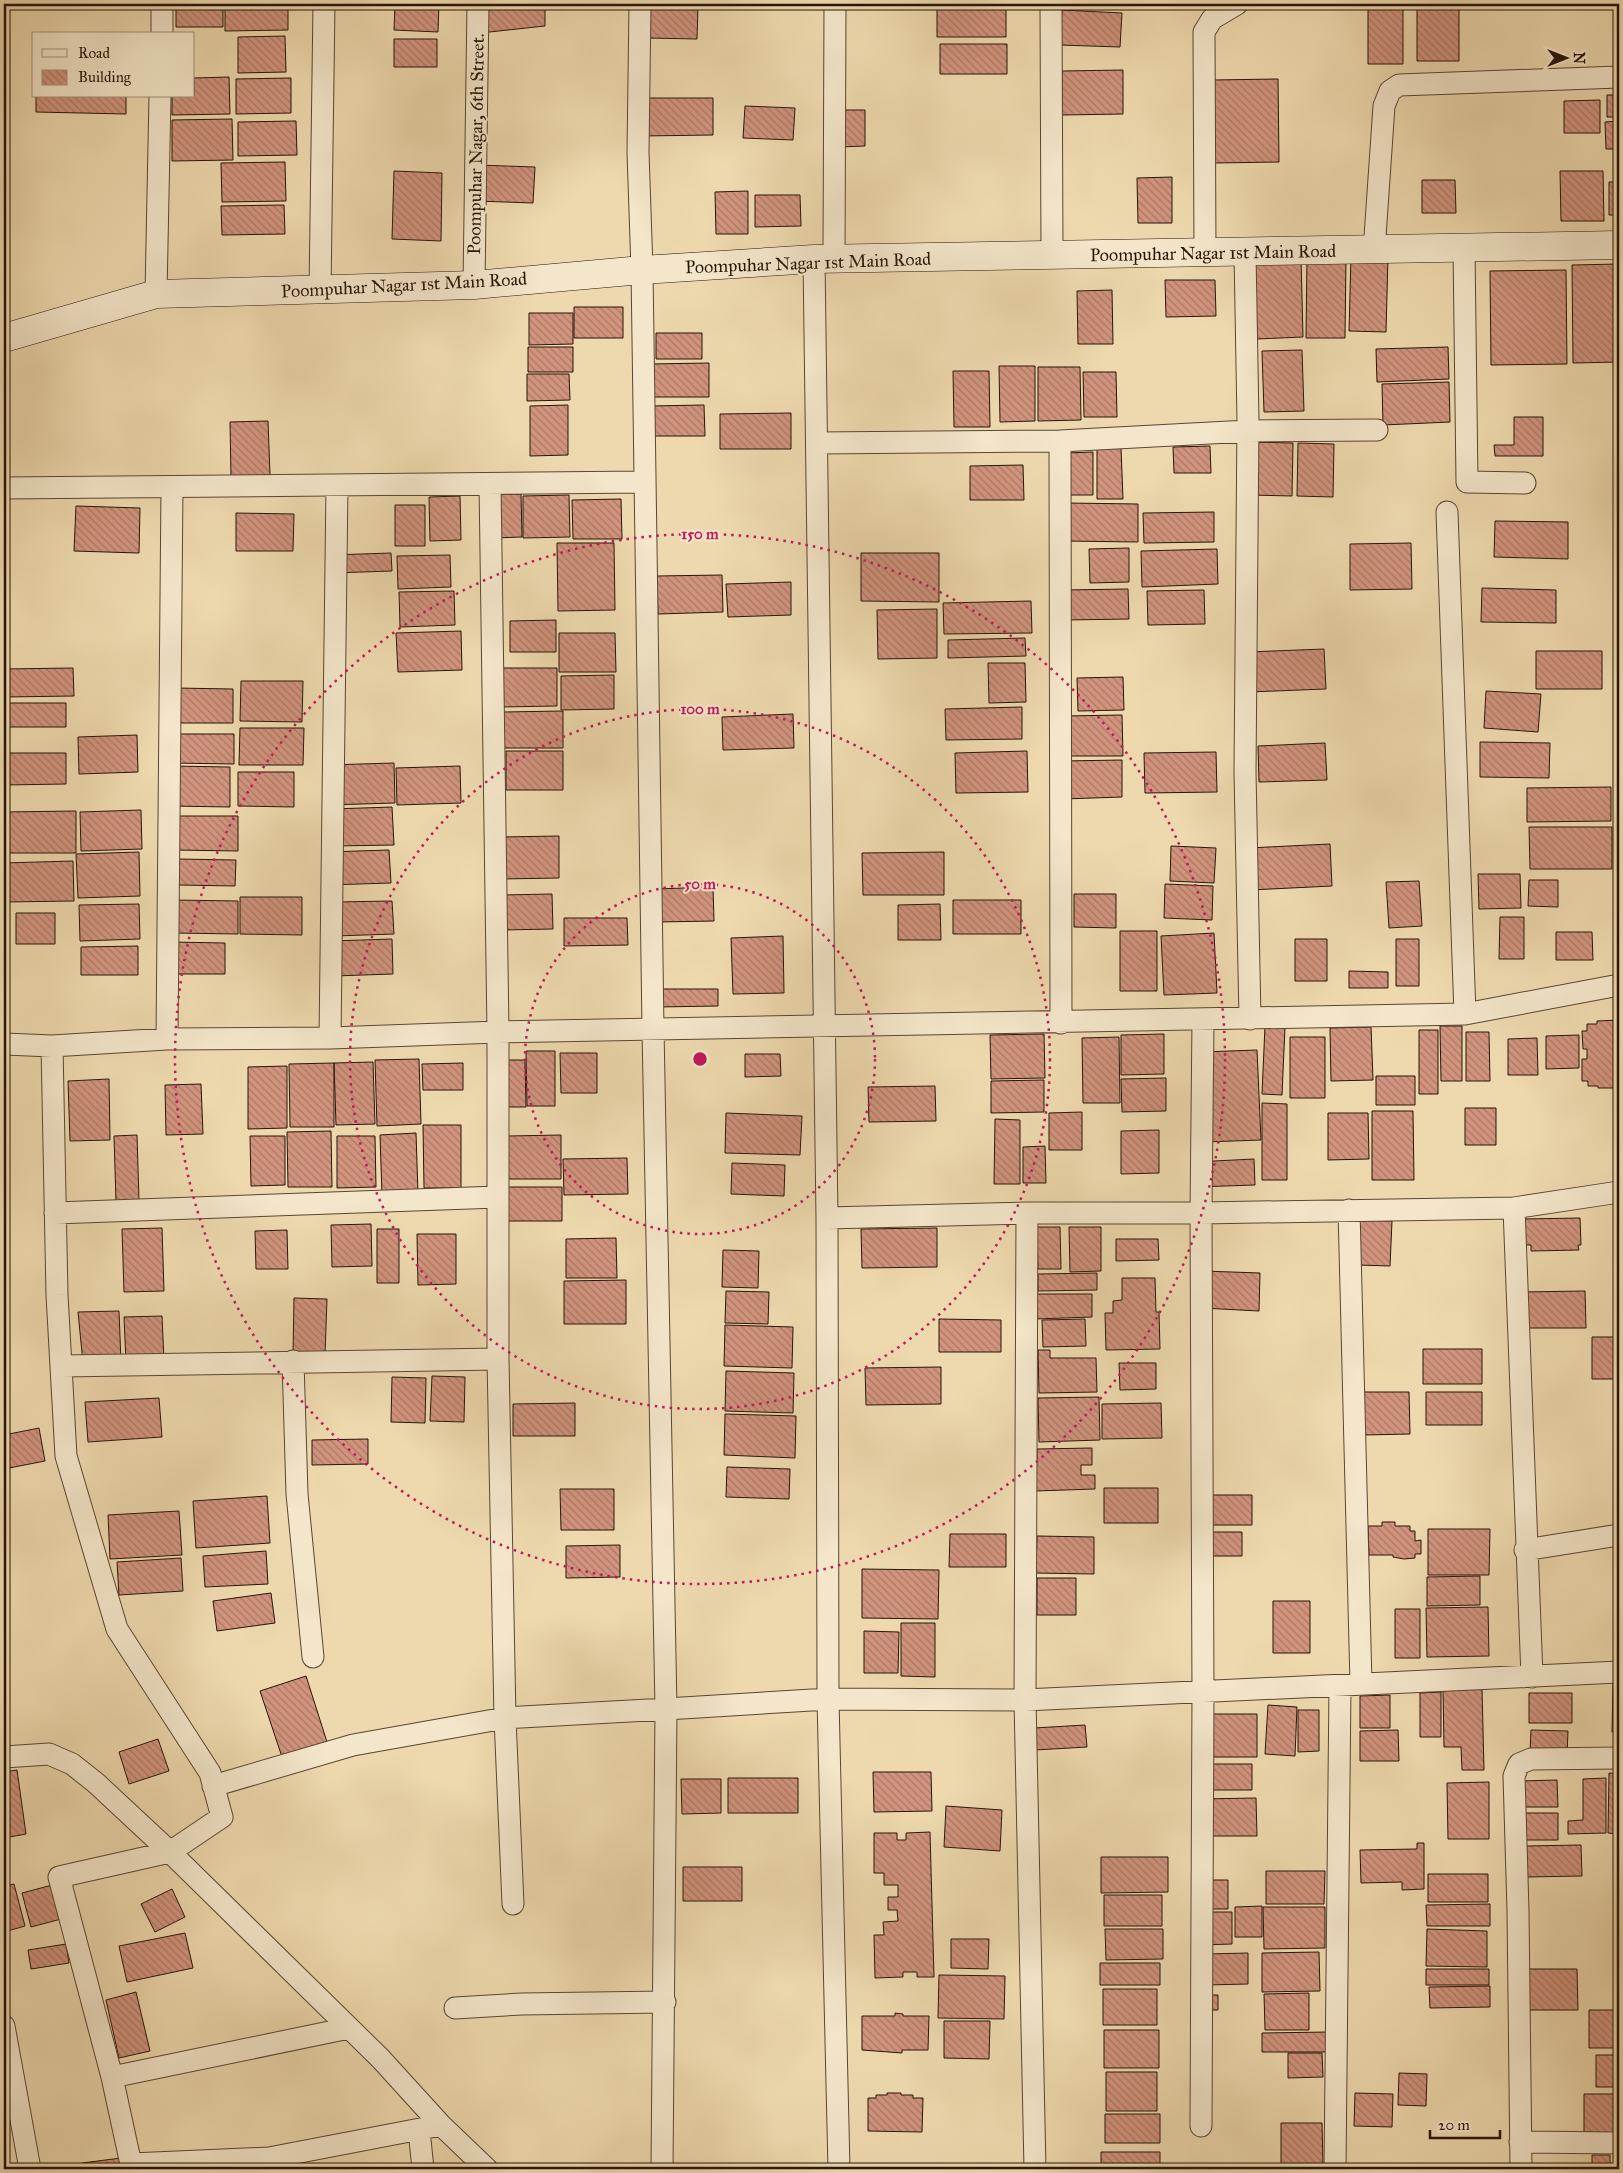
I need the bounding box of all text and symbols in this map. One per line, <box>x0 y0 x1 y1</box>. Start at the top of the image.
legend <box>32 32 195 98</box>
north arrow <box>1540 32 1590 82</box>
street label: Poompuhar Nagar, 6th Street. <box>463 33 490 255</box>
text: Road <box>78 44 110 62</box>
text: N <box>1570 52 1587 64</box>
text: Building <box>78 68 132 86</box>
street label: Poompuhar Nagar 1st Main Road <box>1090 240 1336 267</box>
street label: Poompuhar Nagar 1st Main Road <box>685 248 931 279</box>
street label: Poompuhar Nagar 1st Main Road <box>280 268 528 303</box>
text: 150 m <box>681 525 719 543</box>
text: 100 m <box>680 700 720 718</box>
text: 50 m <box>684 875 716 893</box>
centre of rings <box>691 1050 709 1068</box>
scale bar <box>1430 2108 1500 2140</box>
text: 20 m <box>1438 2116 1470 2134</box>

